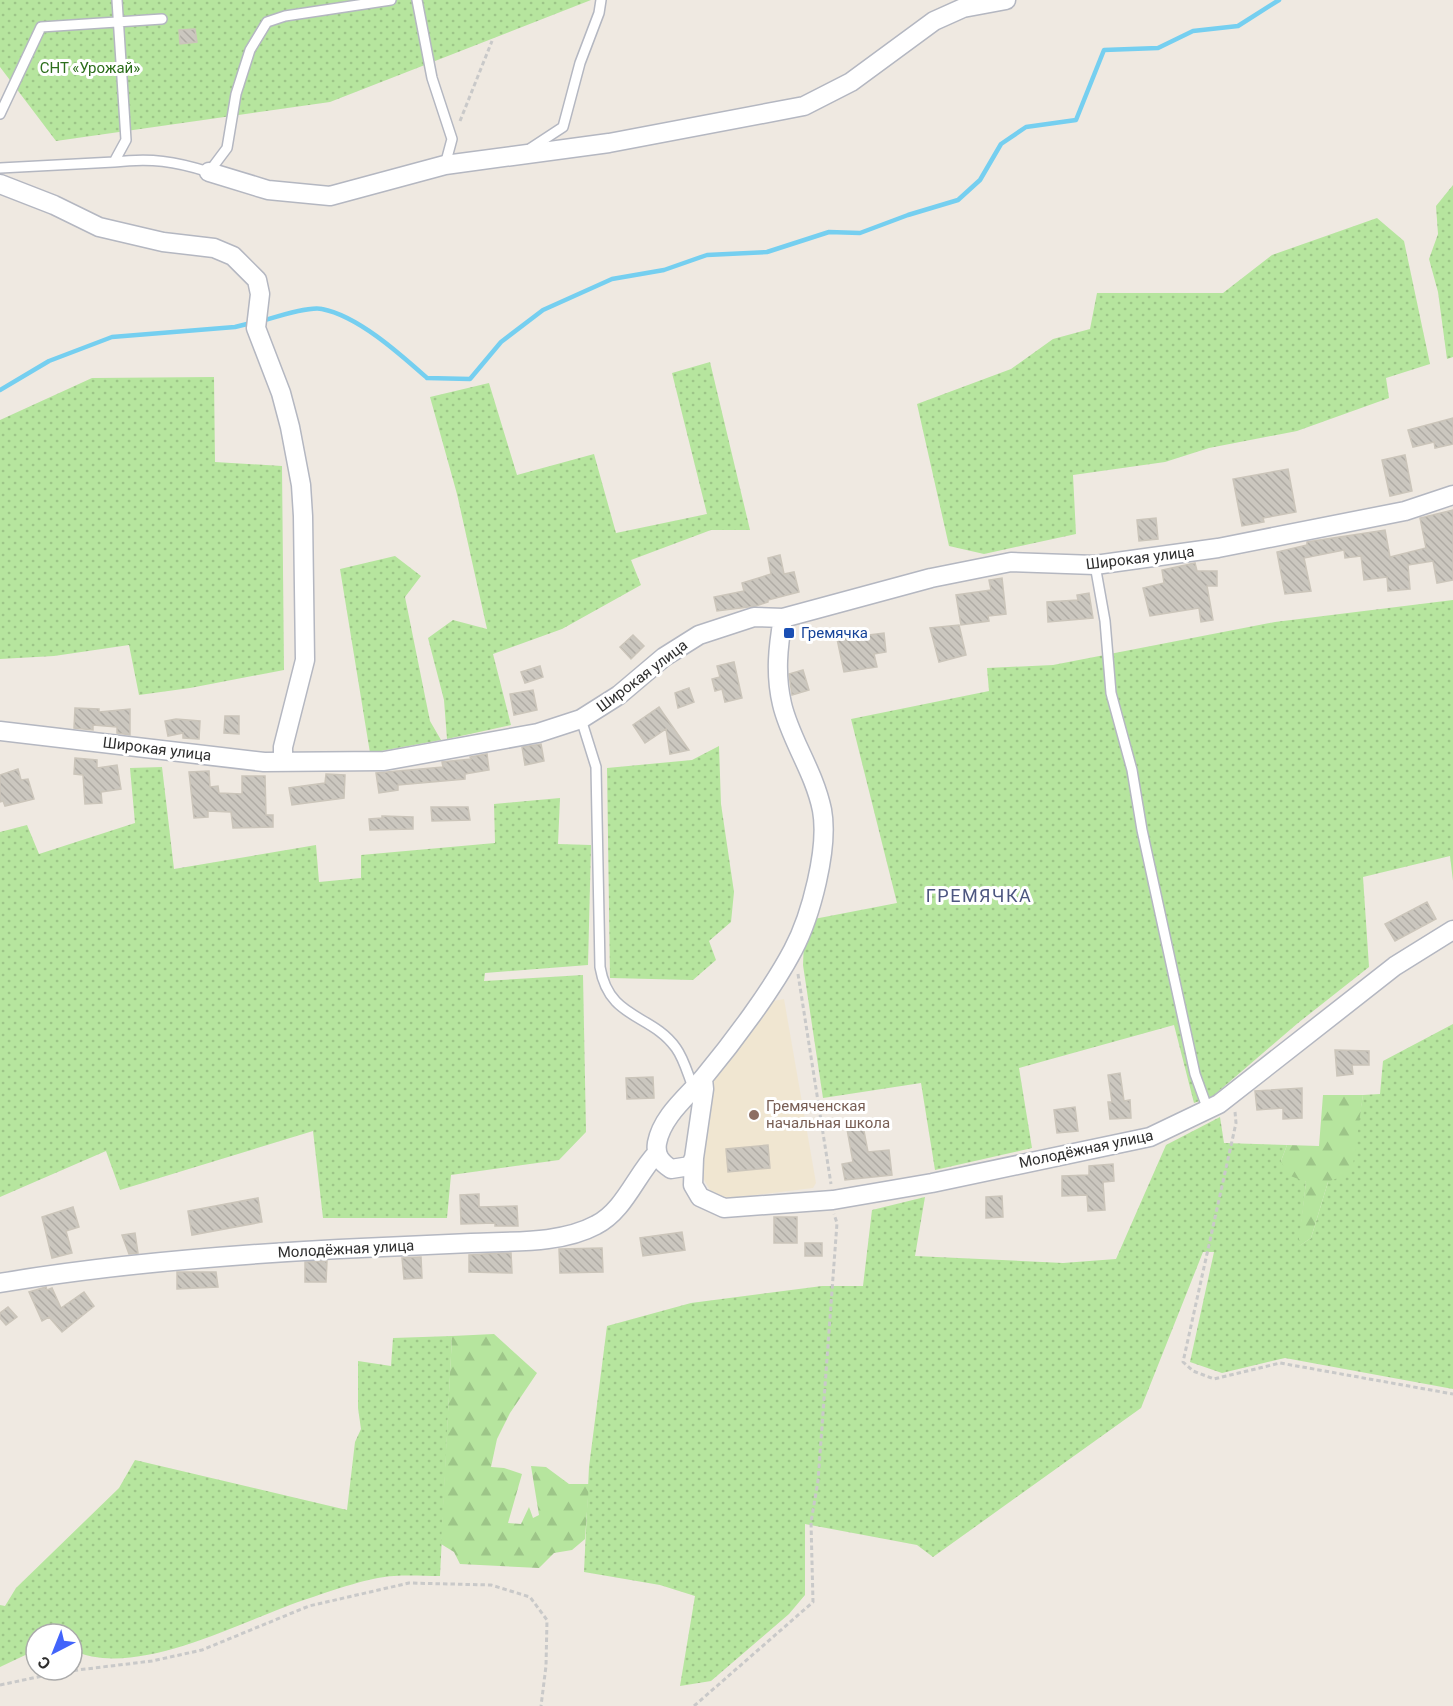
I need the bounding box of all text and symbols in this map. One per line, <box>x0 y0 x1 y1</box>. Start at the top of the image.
park label: СНТ «Урожай» <box>40 59 140 77</box>
street label: Широкая улица <box>1085 542 1195 574</box>
place label: Гремячка <box>801 624 868 642</box>
marker: Гремячка <box>782 626 796 640</box>
street label: Широкая улица <box>593 636 691 716</box>
street label: Широкая улица <box>102 733 212 765</box>
district label: ГРЕМЯЧКА <box>926 885 1032 906</box>
place label: Гремяченская начальная школа <box>766 1097 890 1132</box>
marker: Гремяченская начальная школа <box>747 1108 761 1122</box>
street label: Молодёжная улица <box>1017 1126 1155 1172</box>
street label: Молодёжная улица <box>277 1236 415 1262</box>
north arrow <box>24 1622 84 1682</box>
text: С <box>34 1652 55 1673</box>

